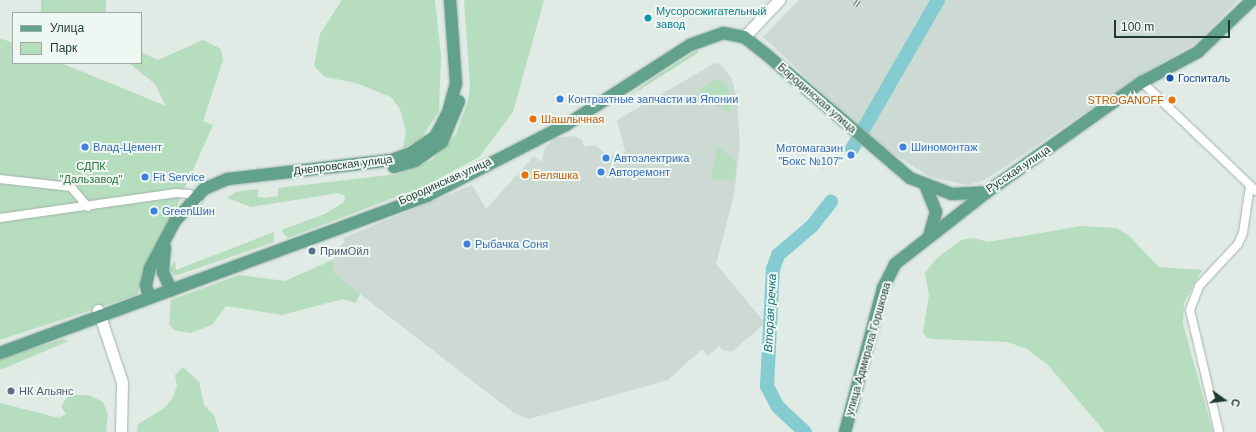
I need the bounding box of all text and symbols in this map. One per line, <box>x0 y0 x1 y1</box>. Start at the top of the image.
place label: Мусоросжигательный завод <box>656 5 766 31</box>
legend <box>12 12 142 64</box>
scale bar <box>1116 12 1232 38</box>
marker: Мусоросжигательный завод <box>643 13 653 23</box>
text: 100 m <box>1121 20 1154 34</box>
text: Улица <box>50 21 84 35</box>
text: Парк <box>50 41 77 55</box>
street label: Бородинская улица <box>775 60 859 136</box>
place label: Госпиталь <box>1178 71 1230 85</box>
marker: Госпиталь <box>1165 73 1175 83</box>
place label: Контрактные запчасти из Японии <box>568 92 738 106</box>
place label: STROGANOFF <box>1088 93 1164 107</box>
marker: Контрактные запчасти из Японии <box>555 94 565 104</box>
marker: STROGANOFF <box>1167 95 1177 105</box>
place label: Шашлычная <box>541 112 604 126</box>
marker: Шашлычная <box>528 114 538 124</box>
place label: Влад-Цемент <box>93 140 162 154</box>
place label: Шиномонтаж <box>911 140 978 154</box>
marker: Влад-Цемент <box>80 142 90 152</box>
place label: Мотомагазин "Бокс №107" <box>776 142 843 168</box>
marker: Шиномонтаж <box>898 142 908 152</box>
street label: Русская улица <box>984 143 1052 195</box>
marker: Мотомагазин "Бокс №107" <box>846 150 856 160</box>
place label: Автоэлектрика <box>614 151 689 165</box>
street label: Днепровская улица <box>293 152 393 178</box>
marker: Автоэлектрика <box>601 153 611 163</box>
street label: Бородинская улица <box>397 155 493 207</box>
park label: СДПК "Дальзавод" <box>60 160 122 186</box>
place label: Авторемонт <box>609 165 670 179</box>
marker: Авторемонт <box>596 167 606 177</box>
place label: Беляшка <box>533 168 578 182</box>
place label: Fit Service <box>153 170 205 184</box>
marker: Беляшка <box>520 170 530 180</box>
marker: Fit Service <box>140 172 150 182</box>
place label: GreenШин <box>162 204 215 218</box>
marker: GreenШин <box>149 206 159 216</box>
place label: Рыбачка Соня <box>475 237 548 251</box>
marker: Рыбачка Соня <box>462 239 472 249</box>
place label: ПримОйл <box>320 244 369 258</box>
marker: ПримОйл <box>307 246 317 256</box>
water label: Вторая речка <box>762 273 780 353</box>
street label: улица Адмирала Горшкова <box>843 281 893 417</box>
north arrow <box>1204 380 1244 420</box>
place label: НК Альянс <box>19 384 73 398</box>
marker: НК Альянс <box>6 386 16 396</box>
text: С <box>1229 398 1242 408</box>

